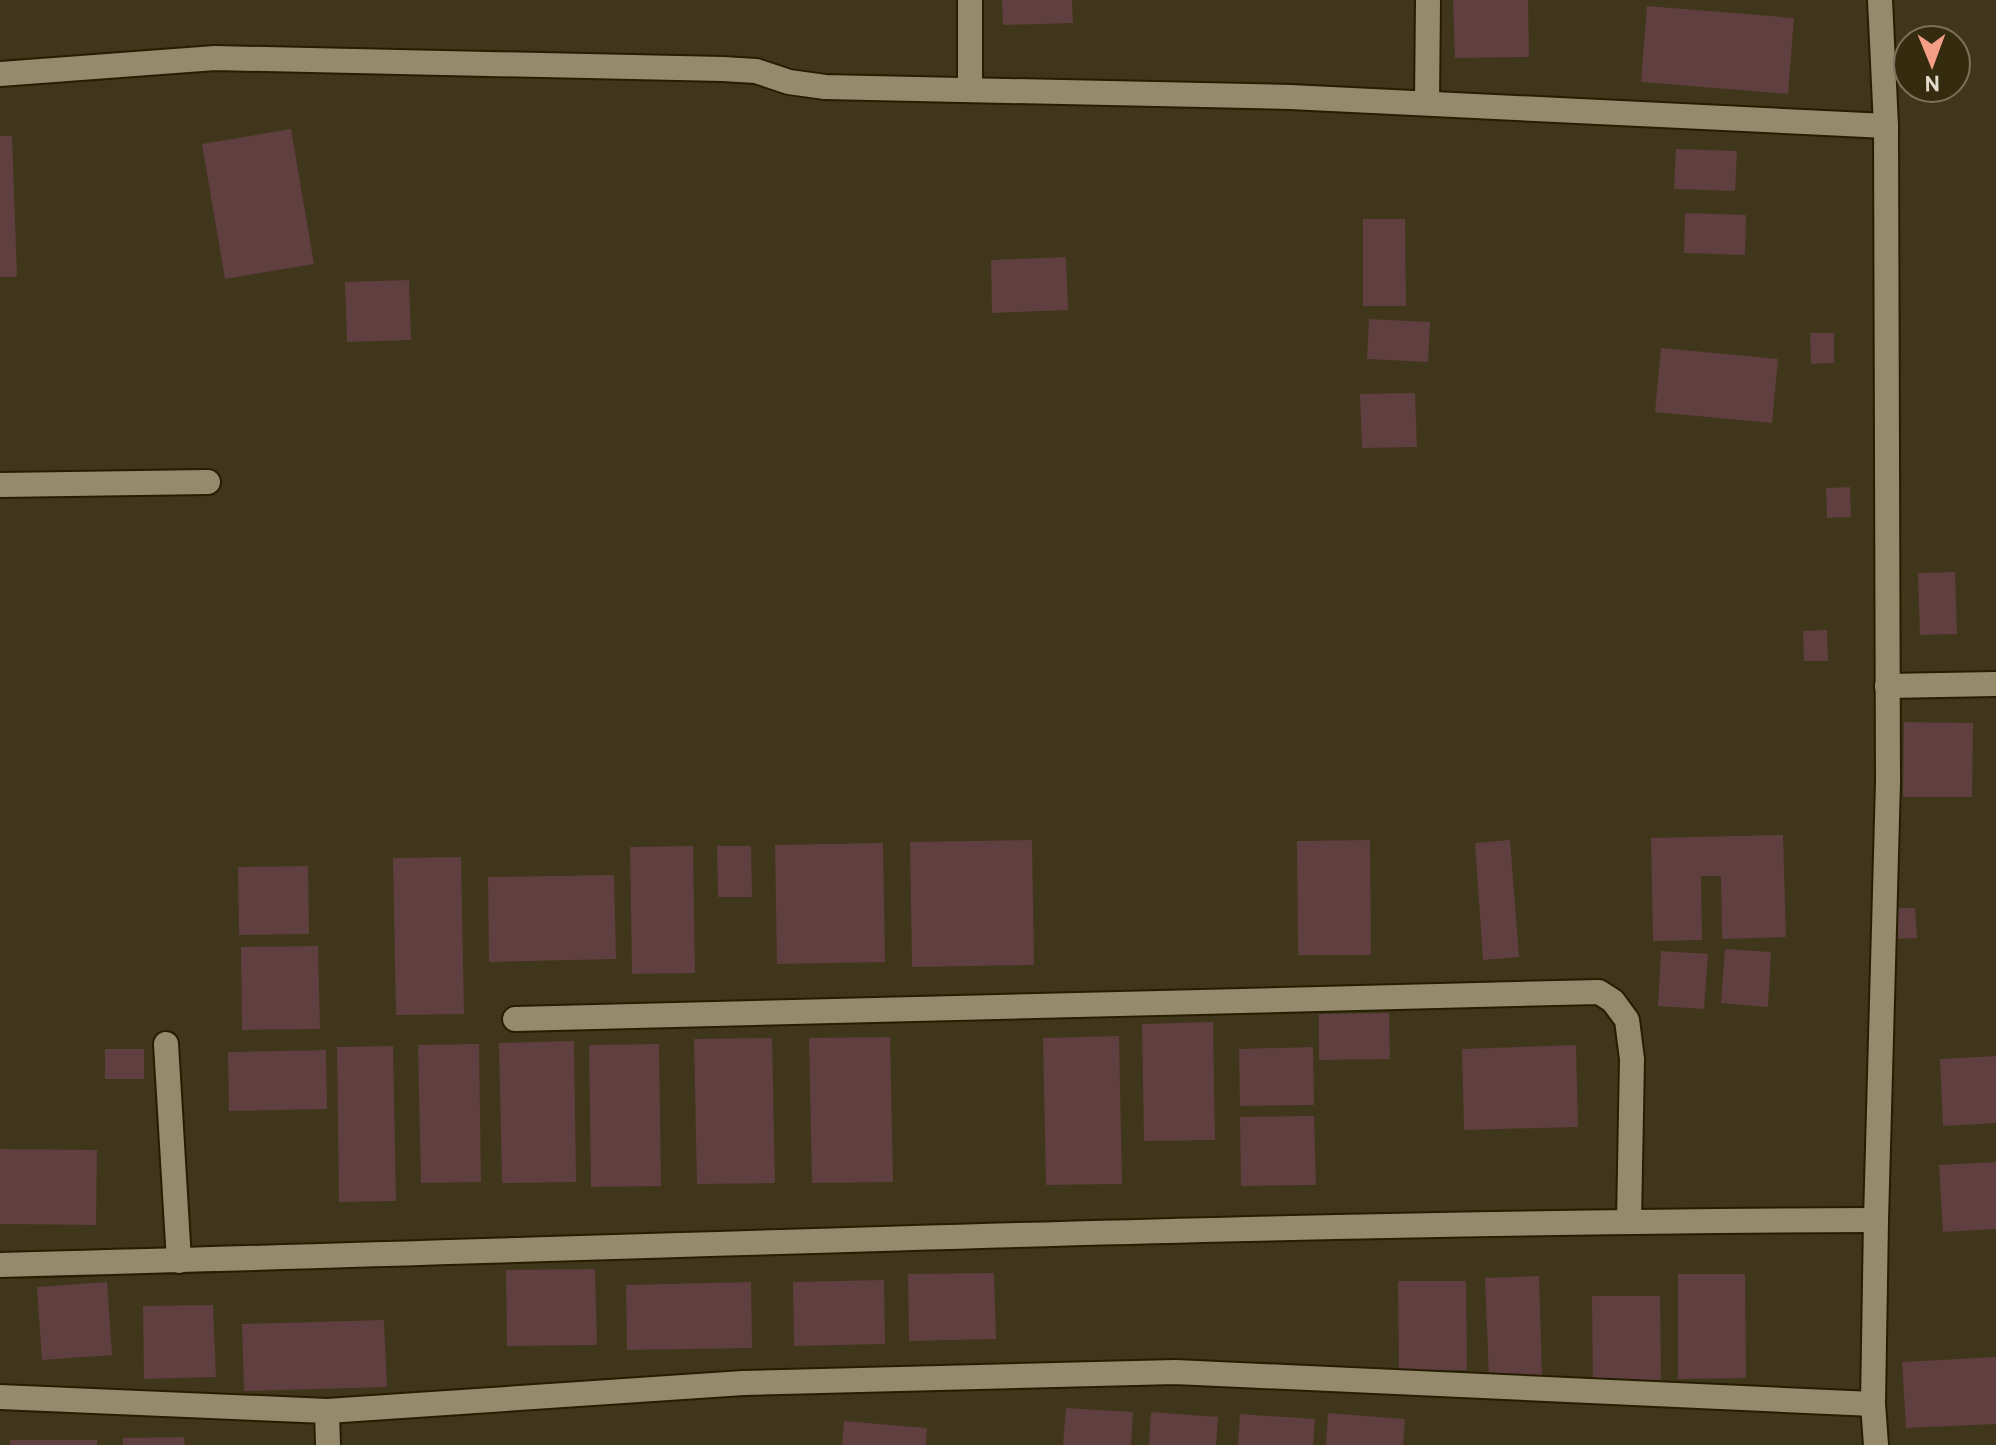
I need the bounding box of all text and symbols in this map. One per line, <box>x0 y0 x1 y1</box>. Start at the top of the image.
north arrow <box>1892 24 1972 104</box>
text: N <box>1924 68 1940 95</box>

